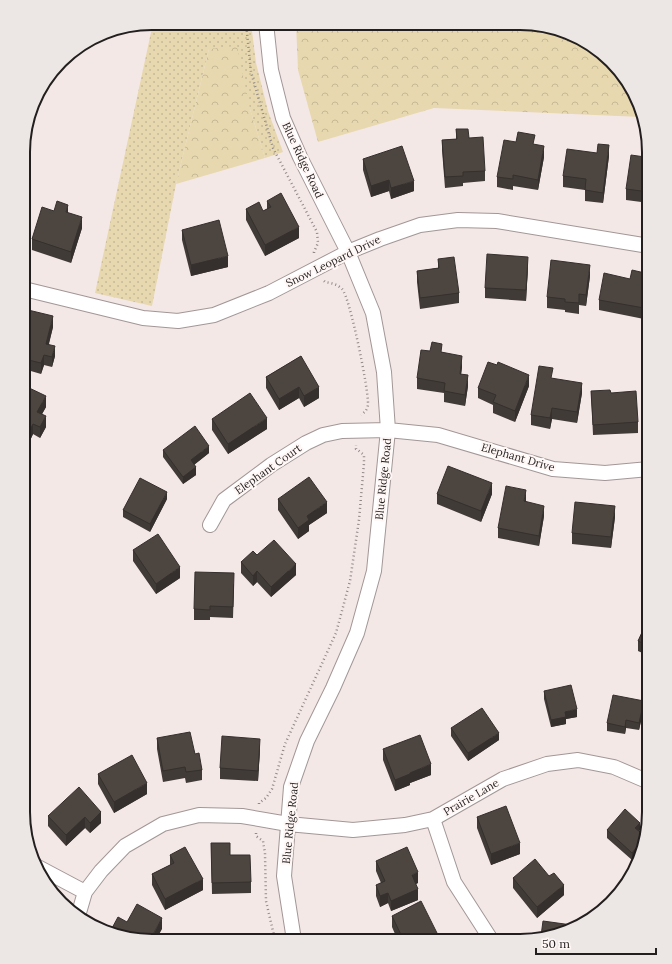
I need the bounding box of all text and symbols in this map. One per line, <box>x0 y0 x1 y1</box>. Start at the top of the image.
street label: Blue Ridge Road <box>279 120 327 201</box>
street label: Snow Leopard Drive <box>283 232 383 290</box>
street label: Blue Ridge Road <box>372 437 394 521</box>
street label: Elephant Court <box>232 440 305 497</box>
street label: Elephant Drive <box>480 440 556 474</box>
street label: Prairie Lane <box>441 775 501 818</box>
street label: Blue Ridge Road <box>279 781 301 865</box>
scale bar <box>536 930 656 956</box>
text: 50 m <box>542 936 570 951</box>

